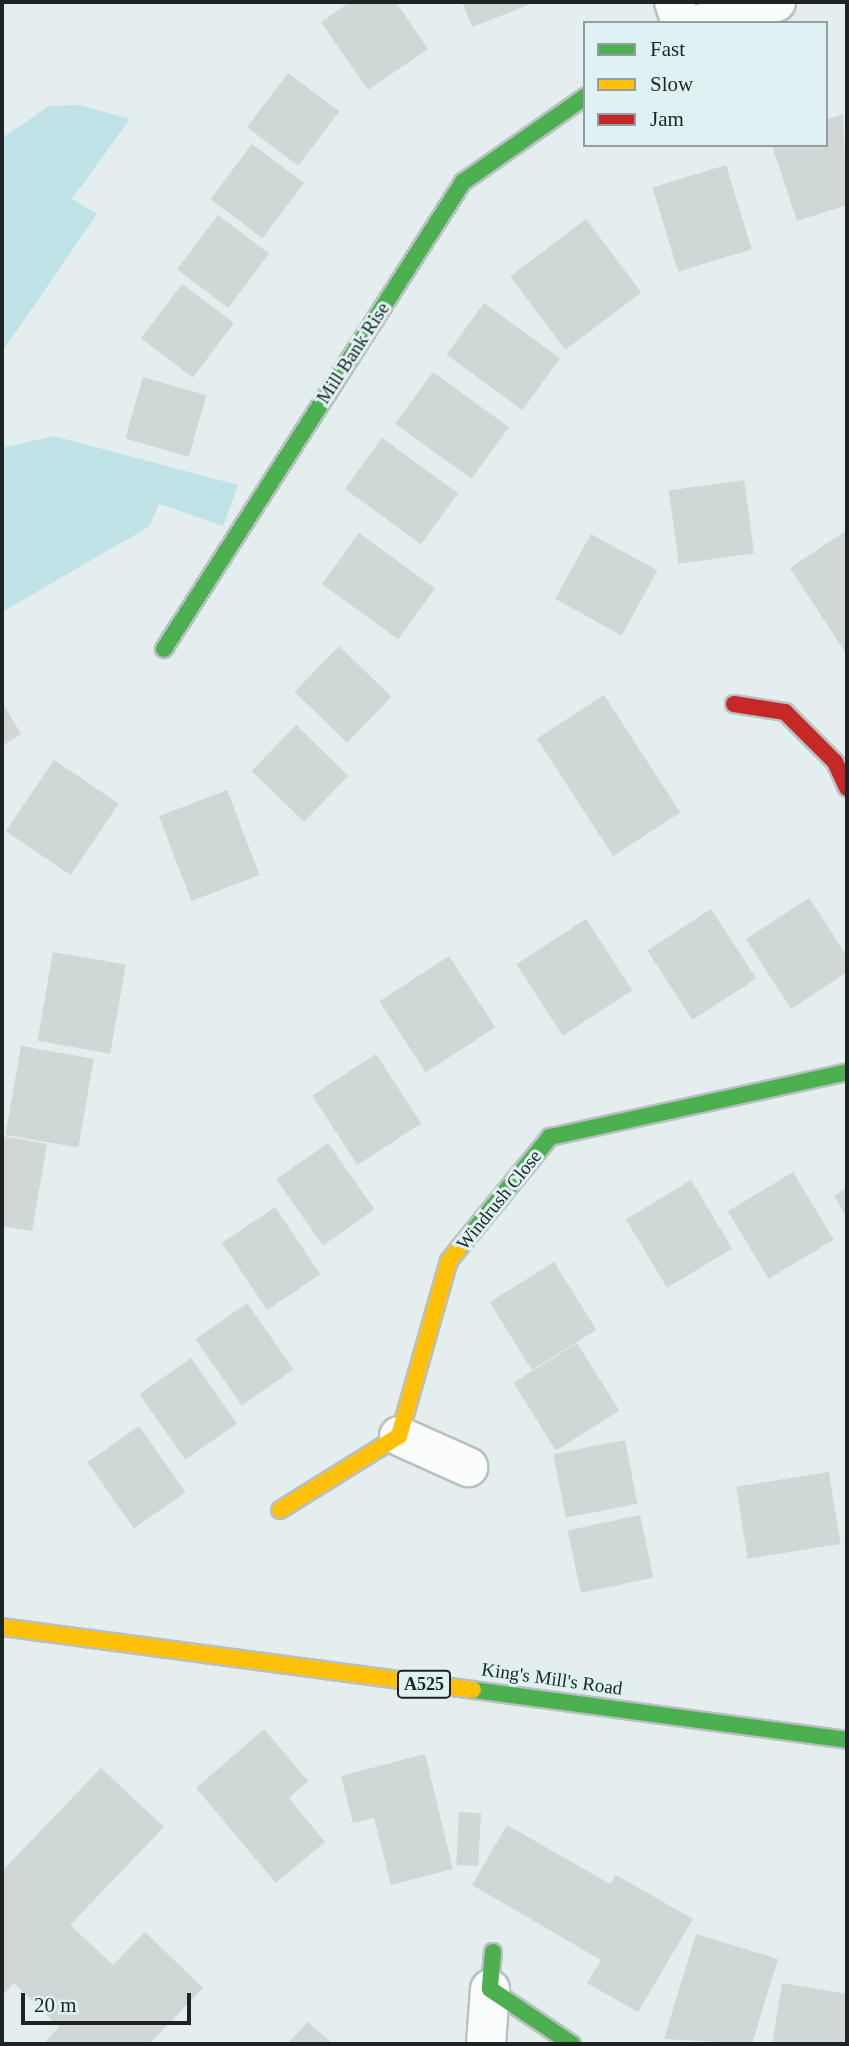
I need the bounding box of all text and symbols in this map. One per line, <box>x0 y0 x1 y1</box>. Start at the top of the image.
legend <box>583 21 828 147</box>
text: Fast <box>650 37 685 61</box>
text: Slow <box>650 72 693 96</box>
text: Jam <box>650 107 684 131</box>
street label: Mill Bank Rise <box>312 298 394 408</box>
street label: Windrush Close <box>452 1145 546 1255</box>
street label: King's Mill's Road <box>480 1658 624 1700</box>
road number: A525 <box>396 1670 452 1699</box>
scale bar <box>24 1980 194 2024</box>
text: 20 m <box>34 1993 77 2017</box>

